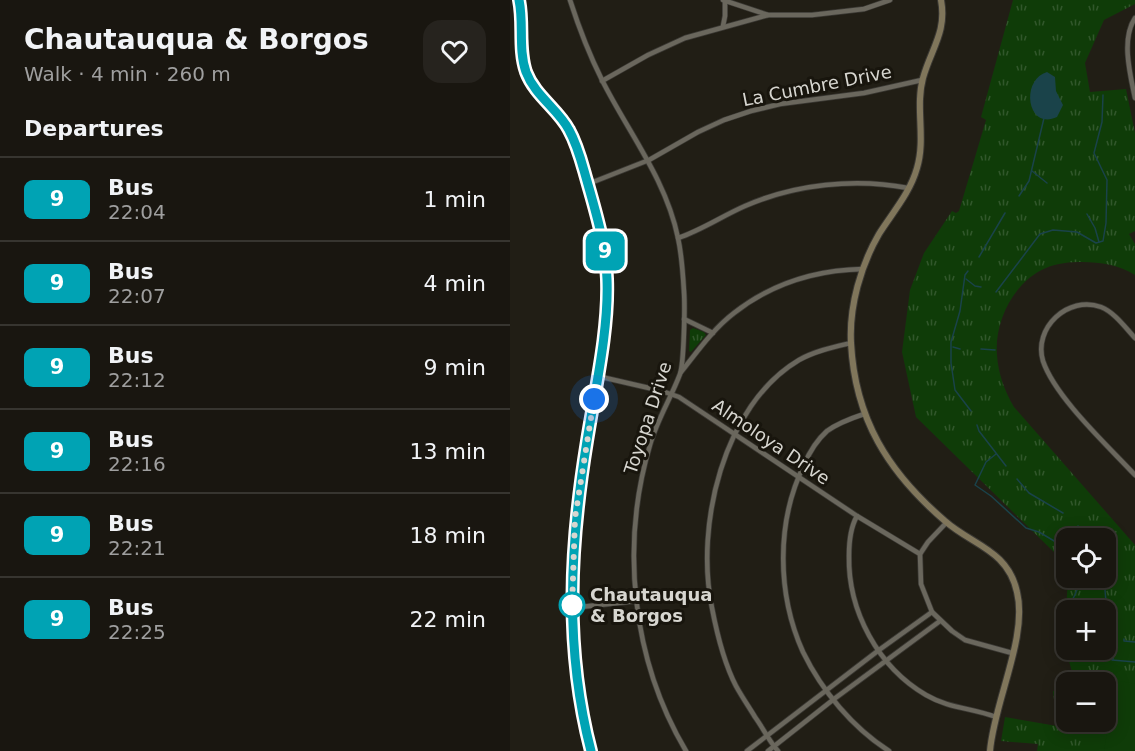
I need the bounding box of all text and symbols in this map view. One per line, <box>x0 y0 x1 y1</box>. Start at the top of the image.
button: heart <box>423 20 486 83</box>
text: Chautauqua & Borgos <box>24 23 369 56</box>
street label: La Cumbre Drive <box>741 61 893 110</box>
text: Walk · 4 min · 260 m <box>24 62 231 86</box>
text: Departures <box>24 116 164 141</box>
text: Bus <box>108 175 154 200</box>
text: 9 <box>50 187 64 211</box>
text: 1 min <box>424 187 486 212</box>
text: 22:04 <box>108 200 166 224</box>
line badge: 9 <box>586 232 625 270</box>
text: 9 <box>598 239 612 263</box>
text: Bus <box>108 259 154 284</box>
text: 9 <box>50 271 64 295</box>
text: 4 min <box>424 271 486 296</box>
text: 22:07 <box>108 284 166 308</box>
text: Bus <box>108 343 154 368</box>
text: 9 <box>50 355 64 379</box>
text: 9 min <box>424 355 486 380</box>
street label: Toyopa Drive <box>619 359 676 478</box>
text: 22:12 <box>108 368 166 392</box>
your location <box>579 384 609 414</box>
street label: Almoloya Drive <box>709 394 834 489</box>
text: Bus <box>108 427 154 452</box>
text: 9 <box>50 439 64 463</box>
text: 13 min <box>410 439 486 464</box>
text: 22:16 <box>108 452 166 476</box>
text: Bus <box>108 511 154 536</box>
text: 9 <box>50 523 64 547</box>
text: 18 min <box>410 523 486 548</box>
map controls <box>1056 528 1116 732</box>
button: locate <box>1056 528 1116 588</box>
text: 22:21 <box>108 536 166 560</box>
place label: Chautauqua & Borgos <box>590 584 712 626</box>
marker: Chautauqua & Borgos <box>559 592 585 618</box>
text: Bus <box>108 595 154 620</box>
button: + <box>1056 600 1116 660</box>
text: 9 <box>50 607 64 631</box>
text: 22 min <box>410 607 486 632</box>
text: 22:25 <box>108 620 166 644</box>
button: − <box>1056 672 1116 732</box>

